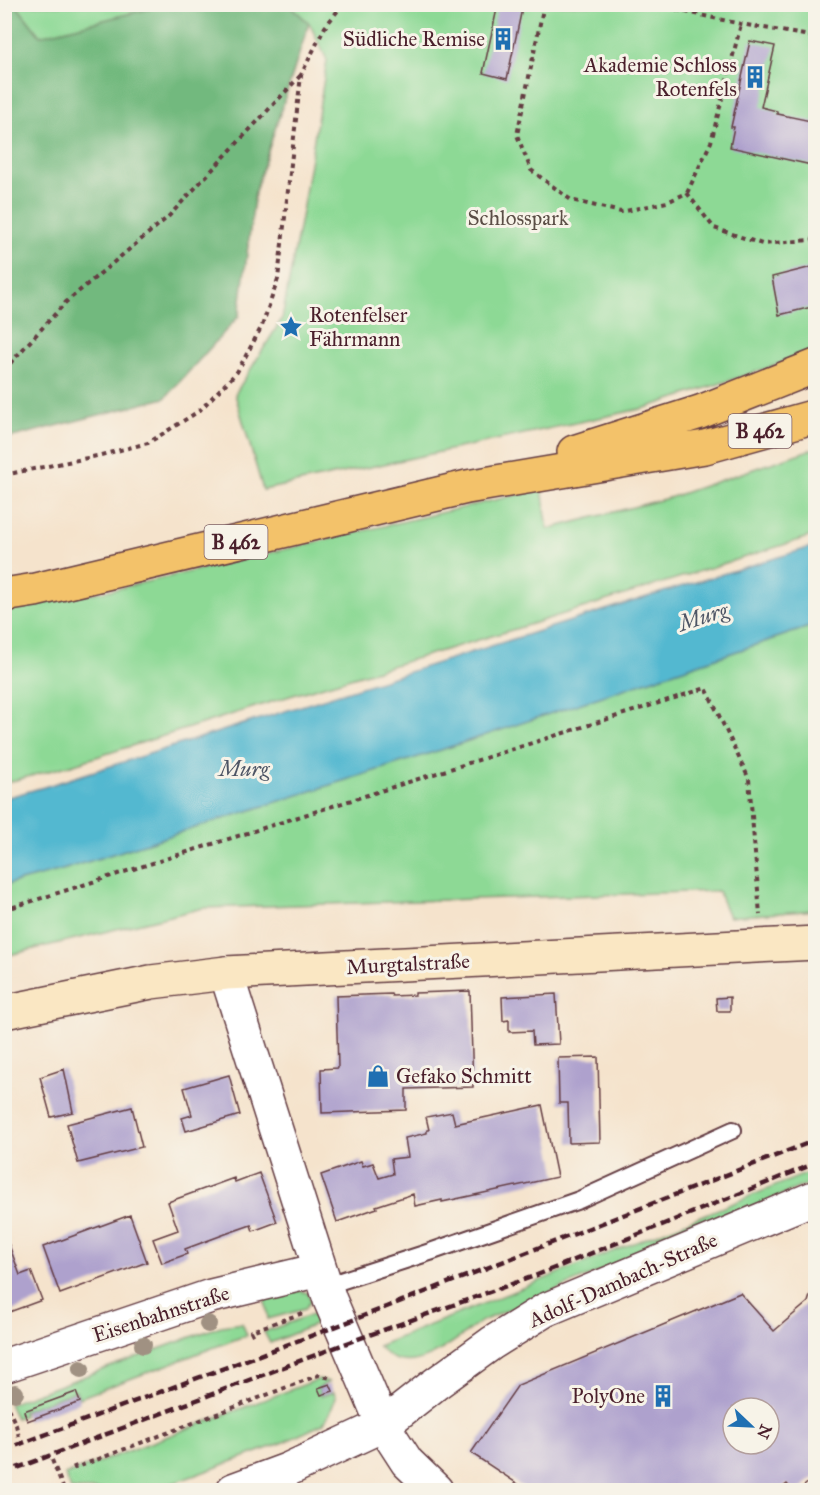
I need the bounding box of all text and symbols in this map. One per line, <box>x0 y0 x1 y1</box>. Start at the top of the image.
place label: Südliche Remise <box>343 26 485 52</box>
building icon: Südliche Remise <box>490 26 516 52</box>
place label: Akademie Schloss Rotenfels <box>583 52 737 102</box>
building icon: Akademie Schloss Rotenfels <box>742 64 768 90</box>
park label: Schlosspark <box>467 205 569 231</box>
place label: Rotenfelser Fährmann <box>309 302 408 352</box>
place icon: Rotenfelser Fährmann <box>278 314 304 340</box>
road number: B 462 <box>728 414 792 448</box>
road number: B 462 <box>204 525 268 559</box>
water label: Murg <box>673 595 733 638</box>
water label: Murg <box>217 755 271 782</box>
street label: Murgtalstraße <box>346 948 471 980</box>
shop icon: Gefako Schmitt <box>365 1063 391 1089</box>
place label: Gefako Schmitt <box>396 1063 532 1089</box>
street label: Adolf-Dambach-Straße <box>524 1227 722 1334</box>
street label: Eisenbahnstraße <box>89 1280 233 1348</box>
place label: PolyOne <box>572 1383 645 1409</box>
building icon: PolyOne <box>650 1383 676 1409</box>
north arrow <box>721 1396 781 1456</box>
text: N <box>753 1422 776 1442</box>

